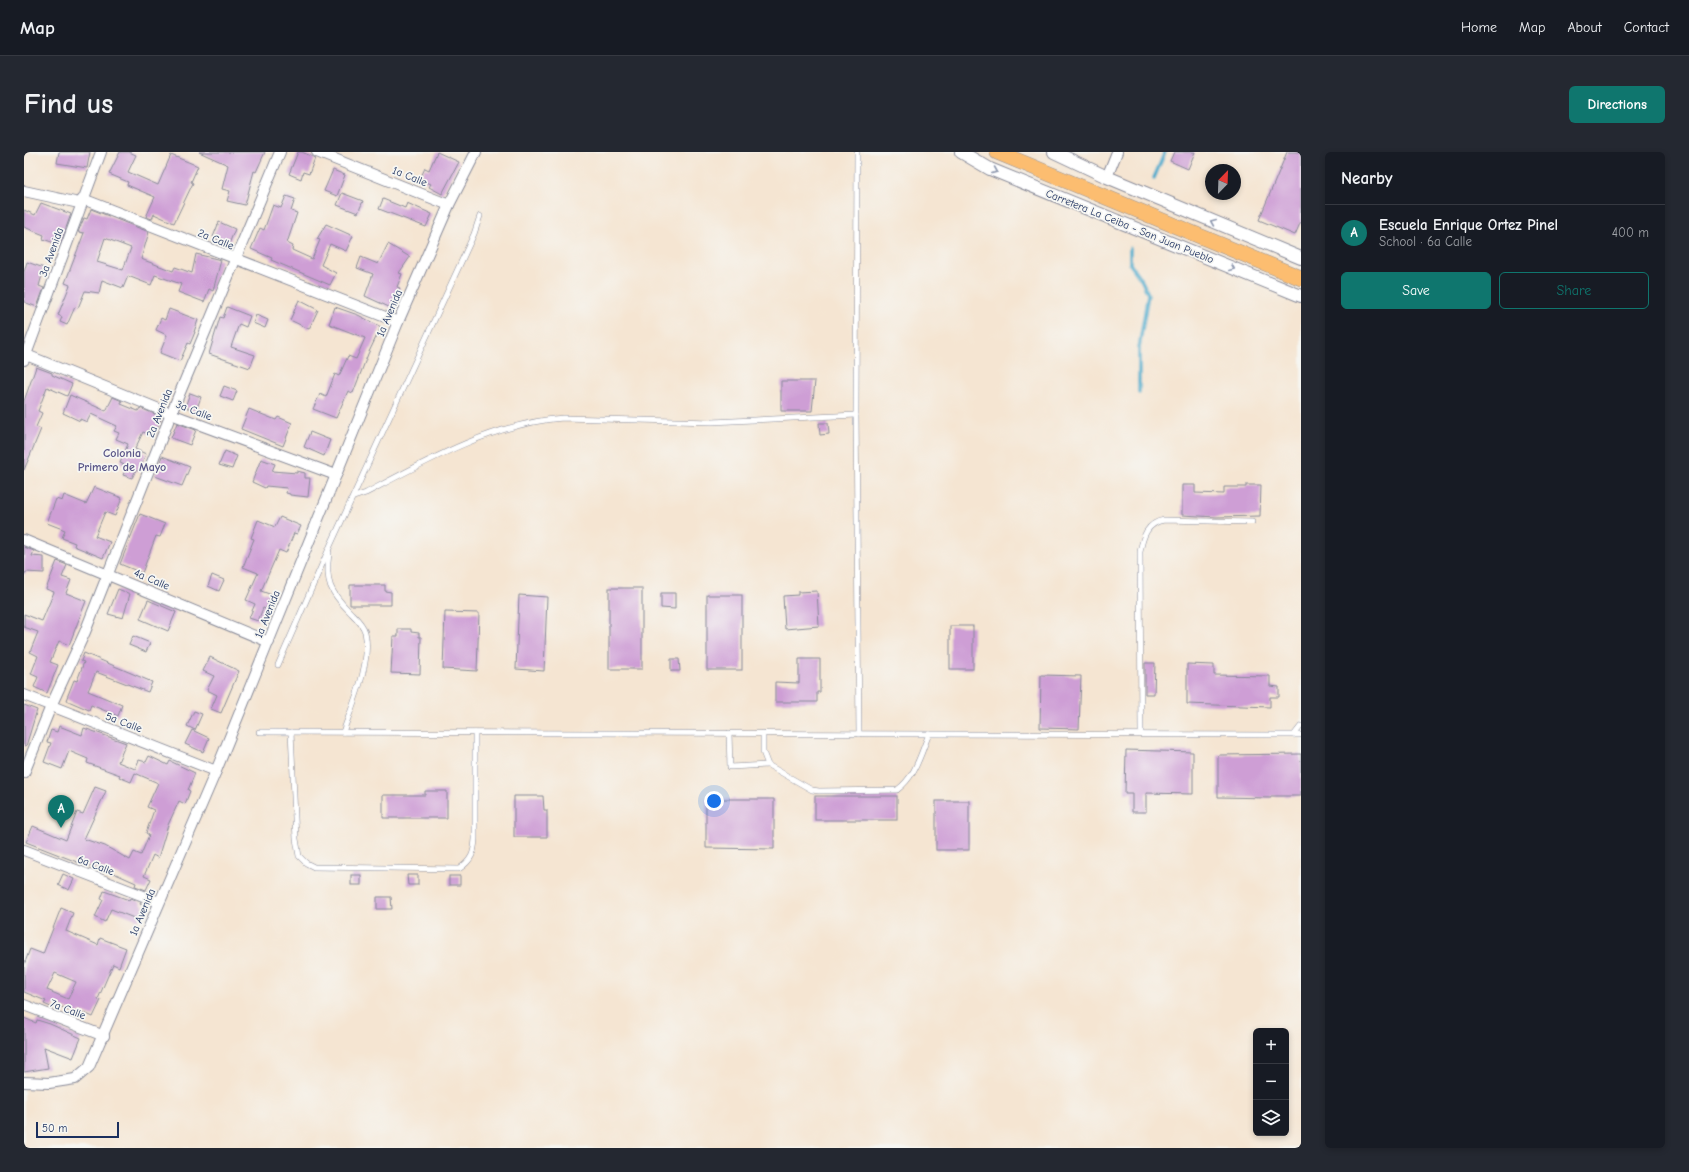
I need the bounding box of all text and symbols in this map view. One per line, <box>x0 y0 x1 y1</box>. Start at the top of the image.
text: Map <box>20 17 55 39</box>
text: Home <box>1461 19 1497 36</box>
text: Map <box>1519 19 1545 36</box>
text: About <box>1567 19 1602 36</box>
text: Contact <box>1624 19 1669 36</box>
button: Directions <box>1569 86 1665 123</box>
text: Find us <box>24 88 113 120</box>
street label: 1a Calle <box>390 164 430 190</box>
north arrow <box>1205 164 1241 200</box>
one-way arrow <box>991 166 999 174</box>
text: Nearby <box>1341 169 1392 188</box>
street label: Carretera La Ceiba - San Juan Pueblo <box>1044 187 1216 266</box>
text: Escuela Enrique Ortez Pinel <box>1379 216 1558 234</box>
one-way arrow <box>1210 218 1217 226</box>
text: A <box>1350 225 1358 240</box>
text: 400 m <box>1612 225 1649 240</box>
street label: 3a Avenida <box>37 226 66 278</box>
street label: 2a Calle <box>196 226 236 253</box>
text: School · 6a Calle <box>1379 234 1472 249</box>
one-way arrow <box>1229 263 1236 271</box>
button: Save <box>1341 272 1491 309</box>
button: Share <box>1499 272 1649 309</box>
street label: 1a Avenida <box>374 288 405 339</box>
street label: 2a Avenida <box>144 387 175 439</box>
street label: 3a Calle <box>174 398 214 423</box>
district label: Colonia Primero de Mayo <box>78 446 166 474</box>
street label: 4a Calle <box>132 566 172 593</box>
street label: 1a Avenida <box>252 589 283 640</box>
street label: 5a Calle <box>104 710 144 736</box>
your location <box>704 791 724 811</box>
pin: A <box>48 795 74 828</box>
street label: 6a Calle <box>76 853 116 879</box>
street label: 1a Avenida <box>127 887 158 938</box>
street label: 7a Calle <box>48 997 88 1022</box>
map controls <box>1253 1028 1289 1136</box>
button: + <box>1253 1028 1289 1064</box>
button: − <box>1253 1064 1289 1100</box>
button: layers <box>1253 1100 1289 1136</box>
scale bar <box>36 1120 119 1139</box>
text: 50 m <box>42 1122 67 1135</box>

